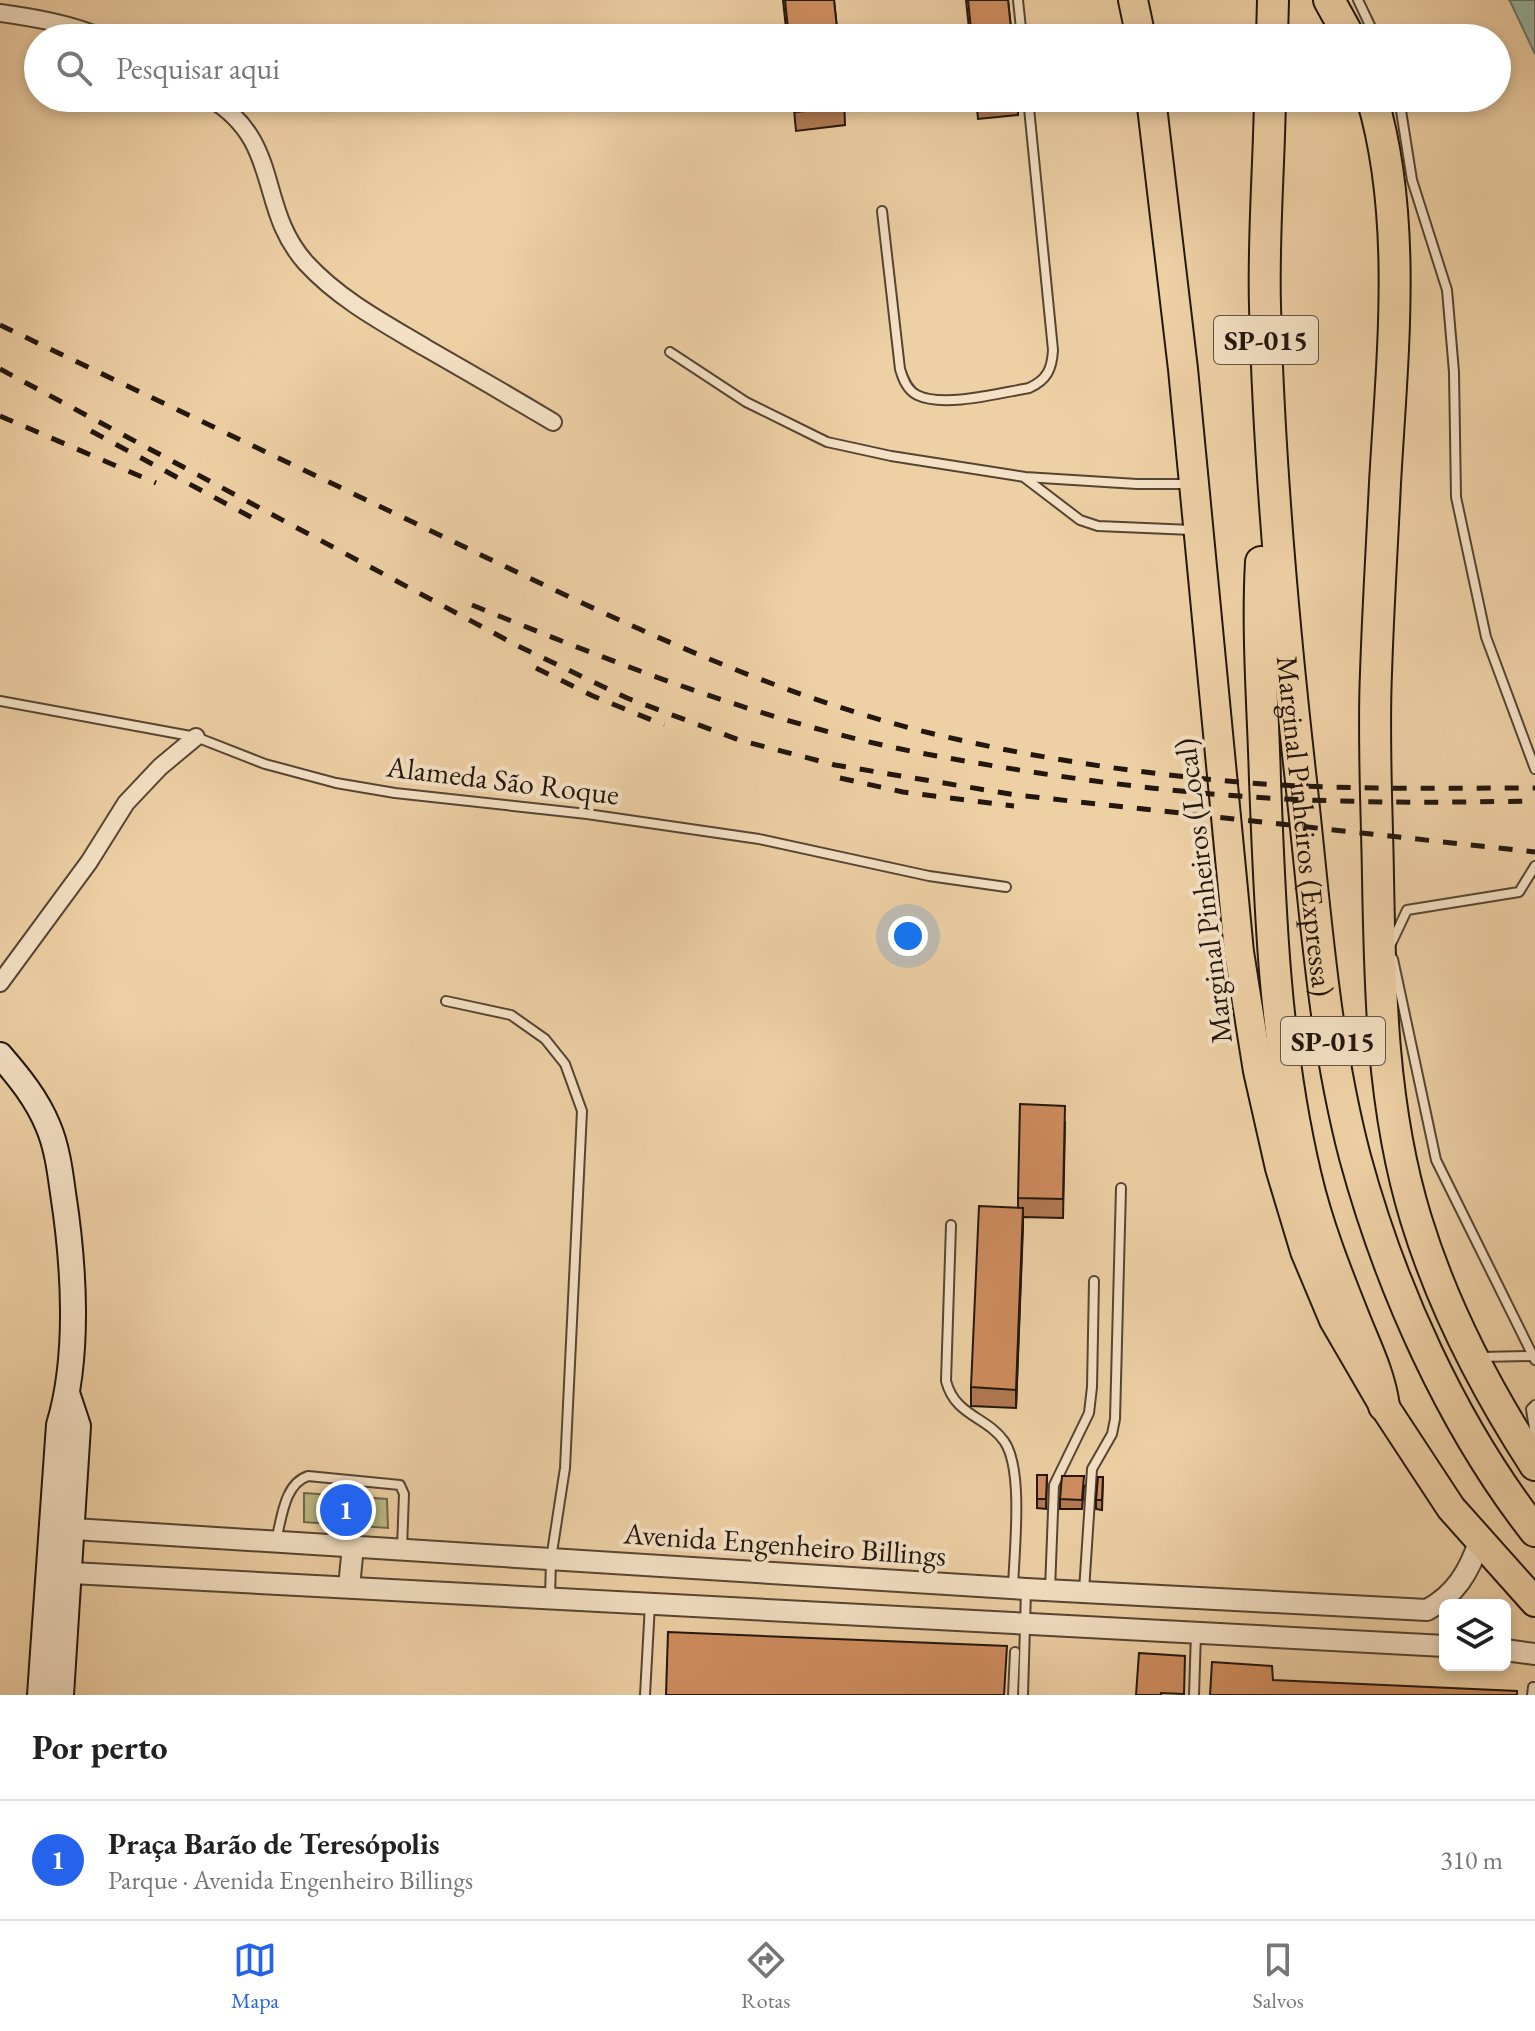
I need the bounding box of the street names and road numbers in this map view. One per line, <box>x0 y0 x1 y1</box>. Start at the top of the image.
road number: SP-015 <box>1214 316 1318 364</box>
street label: Marginal Pinheiros (Expressa) <box>1268 654 1344 999</box>
street label: Marginal Pinheiros (Local) <box>1165 736 1241 1046</box>
street label: Alameda São Roque <box>384 746 622 814</box>
road number: SP-015 <box>1281 1017 1385 1065</box>
street label: Avenida Engenheiro Billings <box>621 1513 948 1575</box>

